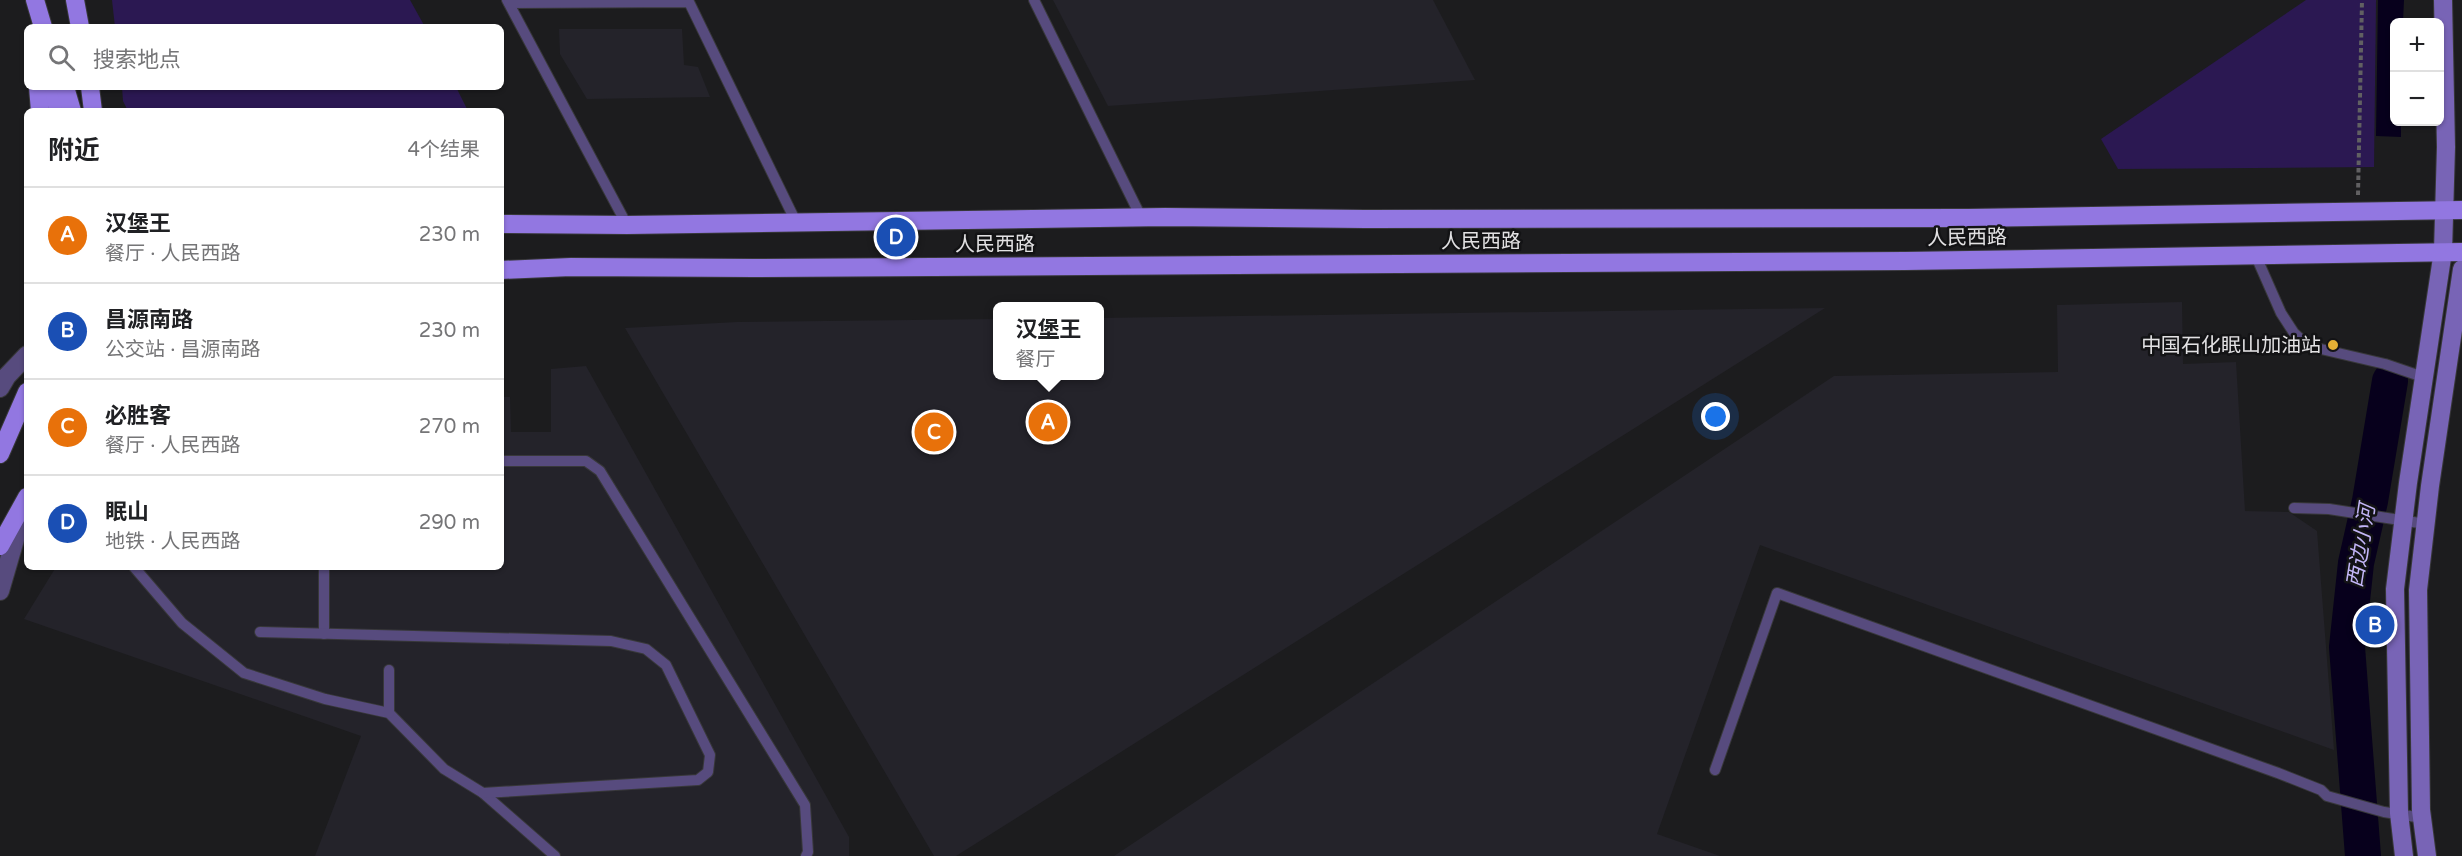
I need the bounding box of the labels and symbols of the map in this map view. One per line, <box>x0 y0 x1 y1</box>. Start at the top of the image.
pin: D <box>876 214 916 260</box>
street label: 人民西路 <box>1927 225 2007 251</box>
street label: 人民西路 <box>1441 230 1521 254</box>
street label: 人民西路 <box>955 233 1035 257</box>
place label: 中国石化眠山加油站 <box>2141 334 2321 358</box>
marker: 中国石化眠山加油站 <box>2326 338 2340 352</box>
pin: A <box>1028 400 1068 444</box>
your location <box>1701 402 1730 431</box>
pin: C <box>914 410 954 454</box>
water label: 西边小河 <box>2343 499 2381 590</box>
pin: B <box>2356 602 2394 648</box>

